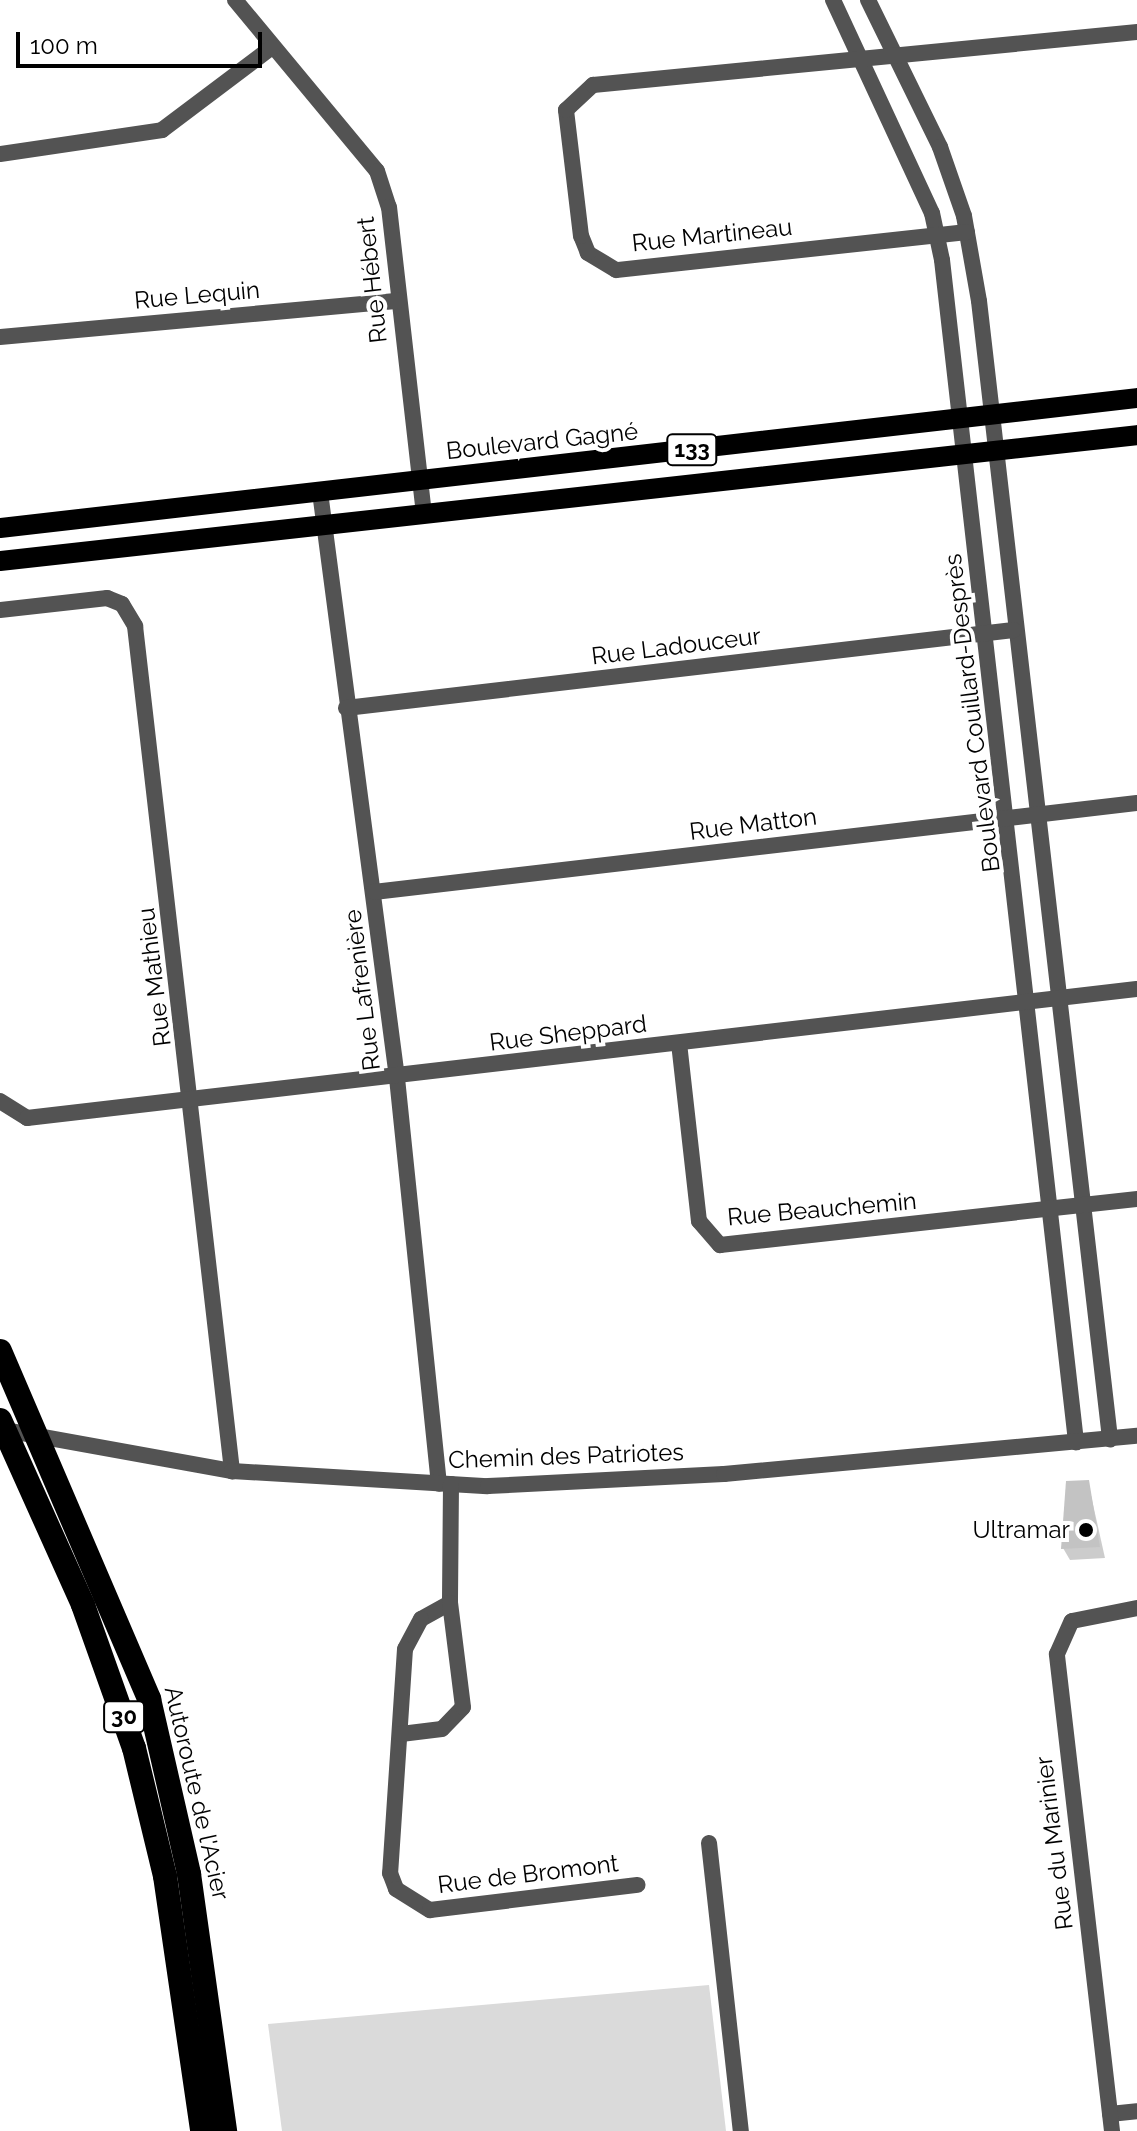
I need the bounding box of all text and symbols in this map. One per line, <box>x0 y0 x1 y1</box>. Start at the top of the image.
scale bar <box>20 16 266 66</box>
text: 100 m <box>30 31 98 60</box>
street label: Rue Martineau <box>630 212 794 258</box>
street label: Rue Hébert <box>351 215 393 345</box>
street label: Rue Lequin <box>133 275 261 315</box>
street label: Boulevard Gagné <box>445 417 639 465</box>
road number: 133 <box>666 432 718 468</box>
street label: Boulevard Couillard-Desprès <box>938 552 1006 874</box>
street label: Rue Ladouceur <box>590 621 762 671</box>
street label: Rue Matton <box>688 802 818 846</box>
street label: Rue Mathieu <box>131 906 177 1048</box>
street label: Rue Lafrenière <box>338 908 386 1072</box>
street label: Rue Sheppard <box>488 1009 648 1057</box>
street label: Rue Beauchemin <box>726 1186 918 1232</box>
street label: Chemin des Patriotes <box>448 1437 684 1475</box>
place label: Ultramar <box>972 1516 1070 1544</box>
marker: Ultramar <box>1077 1521 1095 1539</box>
street label: Autoroute de l'Acier <box>158 1683 236 1903</box>
road number: 30 <box>102 1699 146 1735</box>
street label: Rue du Marinier <box>1029 1755 1079 1931</box>
street label: Rue de Bromont <box>436 1849 620 1899</box>

